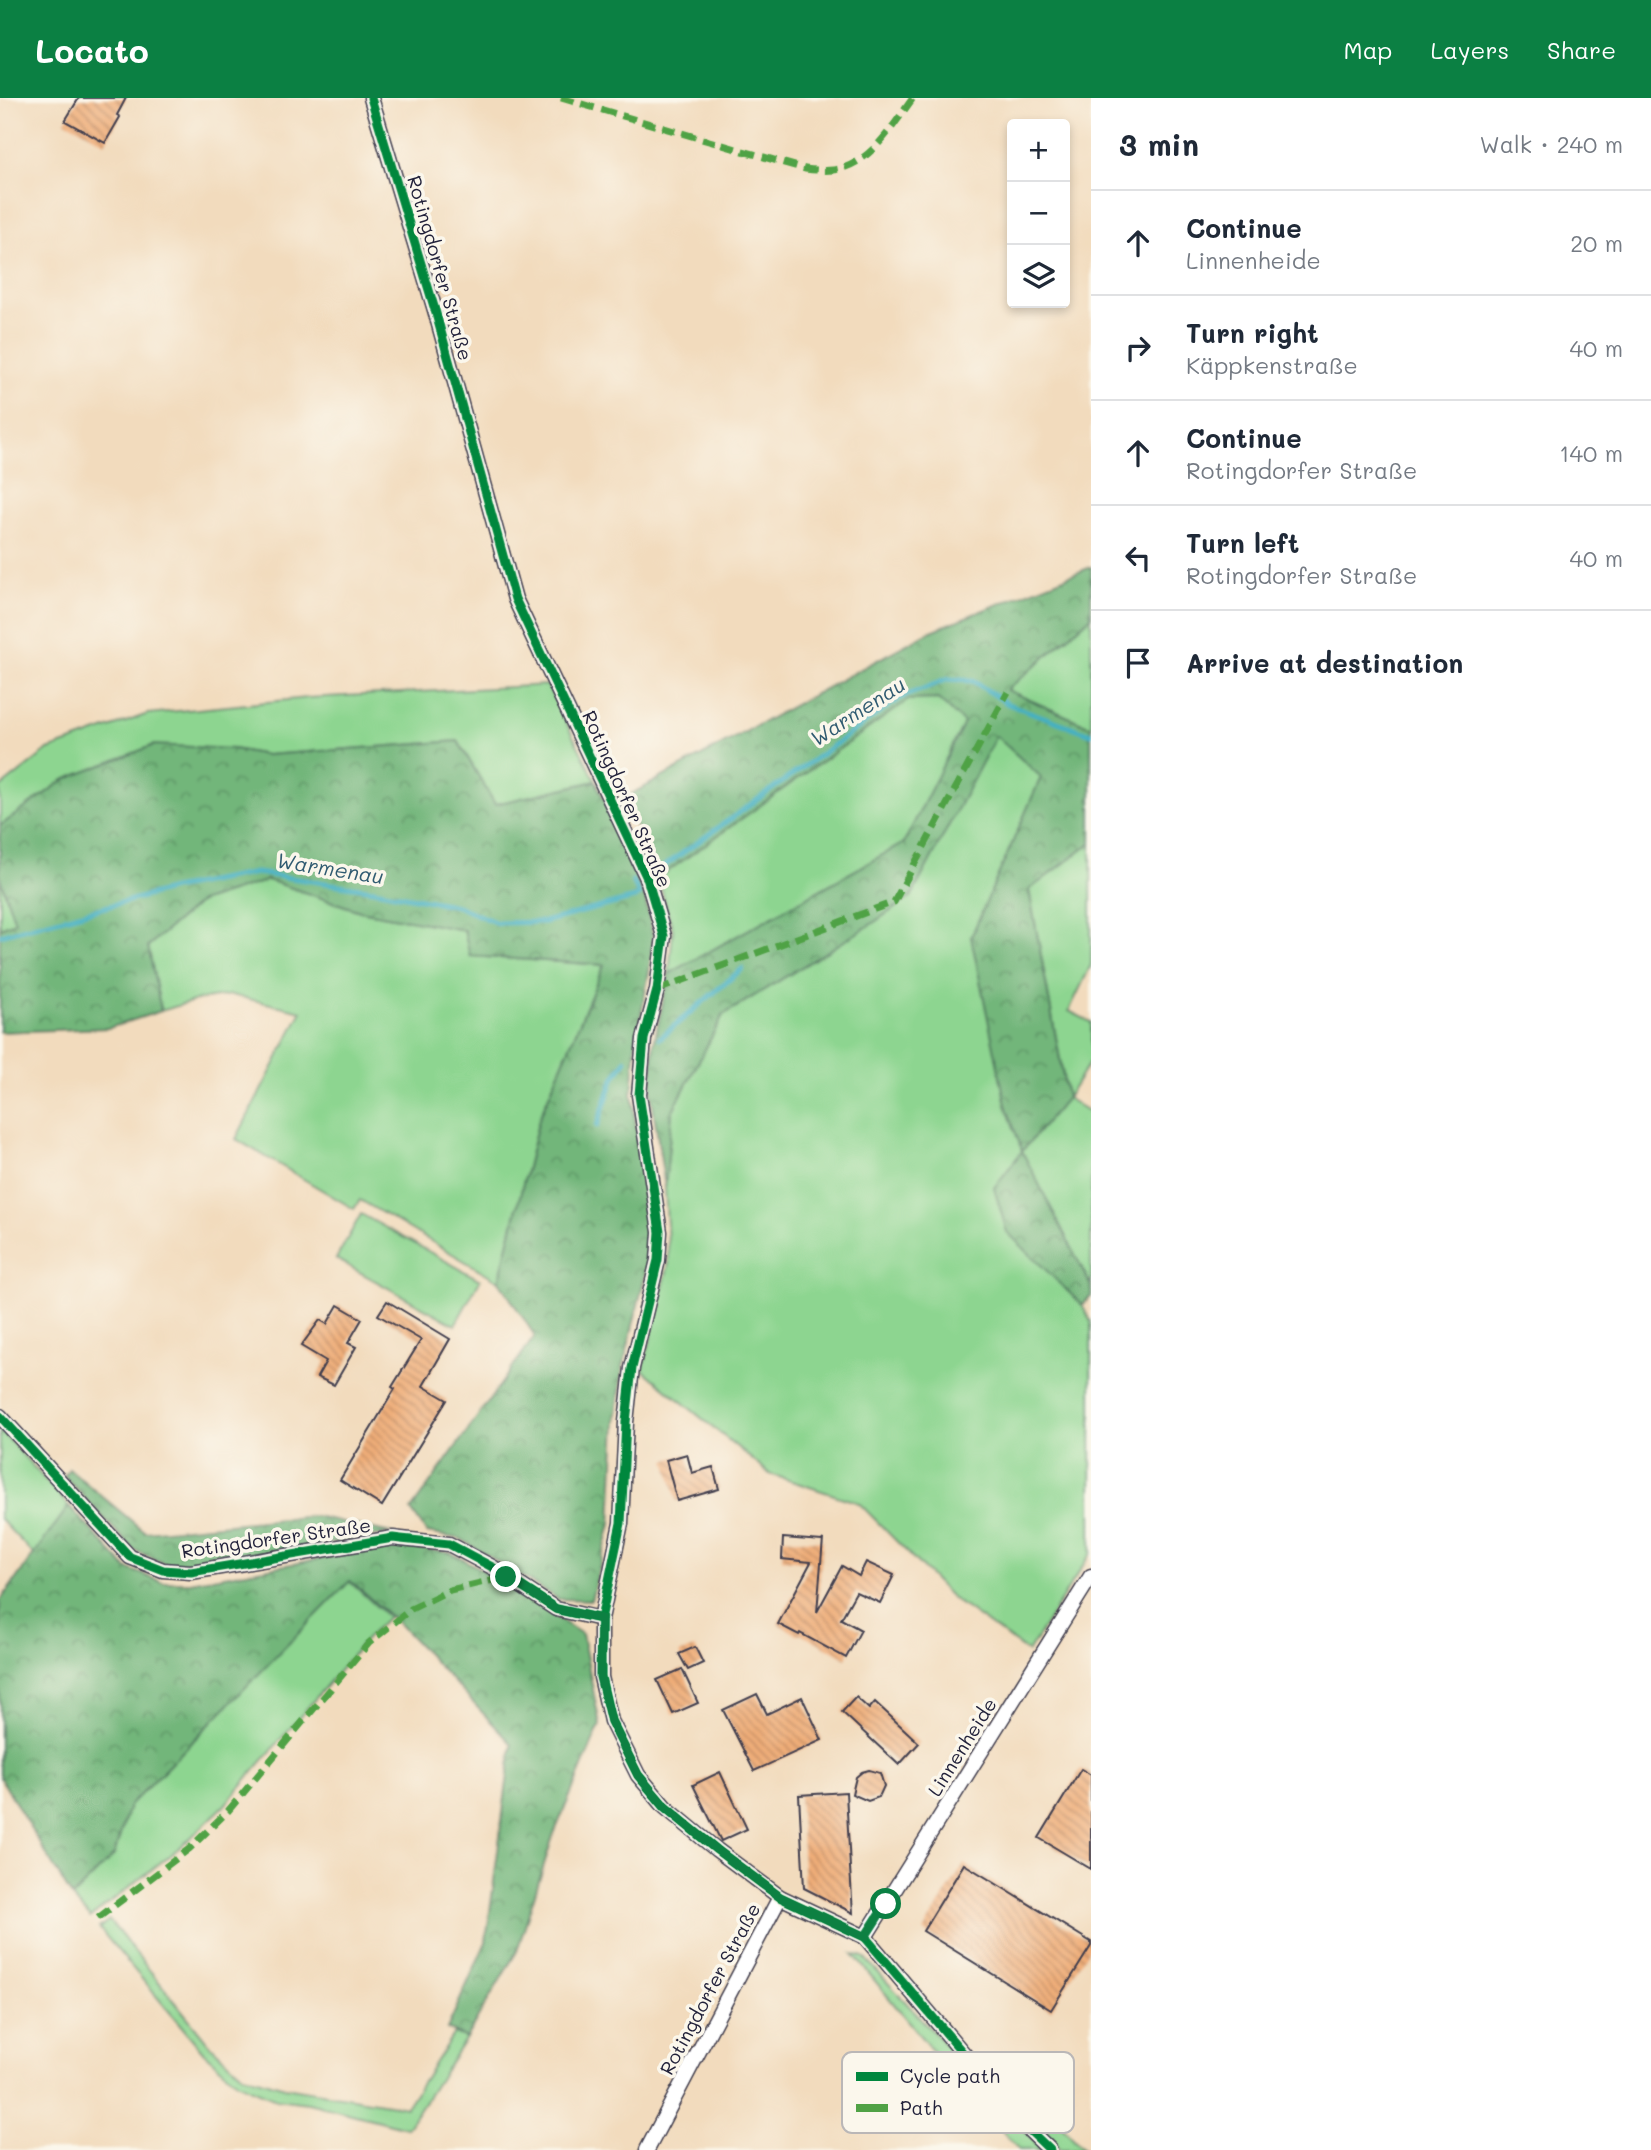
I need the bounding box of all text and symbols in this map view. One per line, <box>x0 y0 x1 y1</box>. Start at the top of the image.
text: Locato <box>35 28 149 71</box>
text: Map <box>1344 34 1392 65</box>
text: Layers <box>1430 34 1509 65</box>
text: Share <box>1547 34 1616 65</box>
map controls <box>1007 119 1070 308</box>
button: + <box>1007 119 1070 182</box>
text: 3 min <box>1119 124 1199 164</box>
text: Walk · 240 m <box>1480 129 1623 159</box>
street label: Rotingdorfer Straße <box>402 173 479 363</box>
button: − <box>1007 182 1070 245</box>
text: Continue <box>1186 211 1302 245</box>
icon: ahead <box>1119 224 1157 262</box>
text: 20 m <box>1570 228 1623 258</box>
button: layers <box>1007 245 1070 308</box>
text: Linnenheide <box>1186 245 1321 275</box>
text: Turn right <box>1186 316 1319 350</box>
icon: right <box>1119 329 1157 367</box>
text: 40 m <box>1570 333 1623 363</box>
text: Käppkenstraße <box>1186 350 1358 380</box>
text: Continue <box>1186 421 1302 455</box>
icon: ahead <box>1119 434 1157 472</box>
text: 140 m <box>1559 438 1623 468</box>
text: Rotingdorfer Straße <box>1186 455 1417 485</box>
text: Turn left <box>1186 526 1299 560</box>
icon: left <box>1119 539 1157 577</box>
text: 40 m <box>1570 543 1623 573</box>
text: Rotingdorfer Straße <box>1186 560 1417 590</box>
icon: arrive <box>1119 644 1157 682</box>
text: Arrive at destination <box>1186 646 1463 680</box>
water label: Warmenau <box>805 670 910 751</box>
street label: Rotingdorfer Straße <box>577 706 678 891</box>
water label: Warmenau <box>275 846 386 889</box>
street label: Rotingdorfer Straße <box>180 1512 372 1563</box>
route end <box>490 1561 521 1592</box>
street label: Linnenheide <box>921 1693 1002 1801</box>
route start <box>870 1888 901 1919</box>
street label: Rotingdorfer Straße <box>654 1899 765 2079</box>
legend <box>842 2052 1074 2133</box>
text: Cycle path <box>900 2063 1000 2088</box>
text: Path <box>900 2095 943 2120</box>

